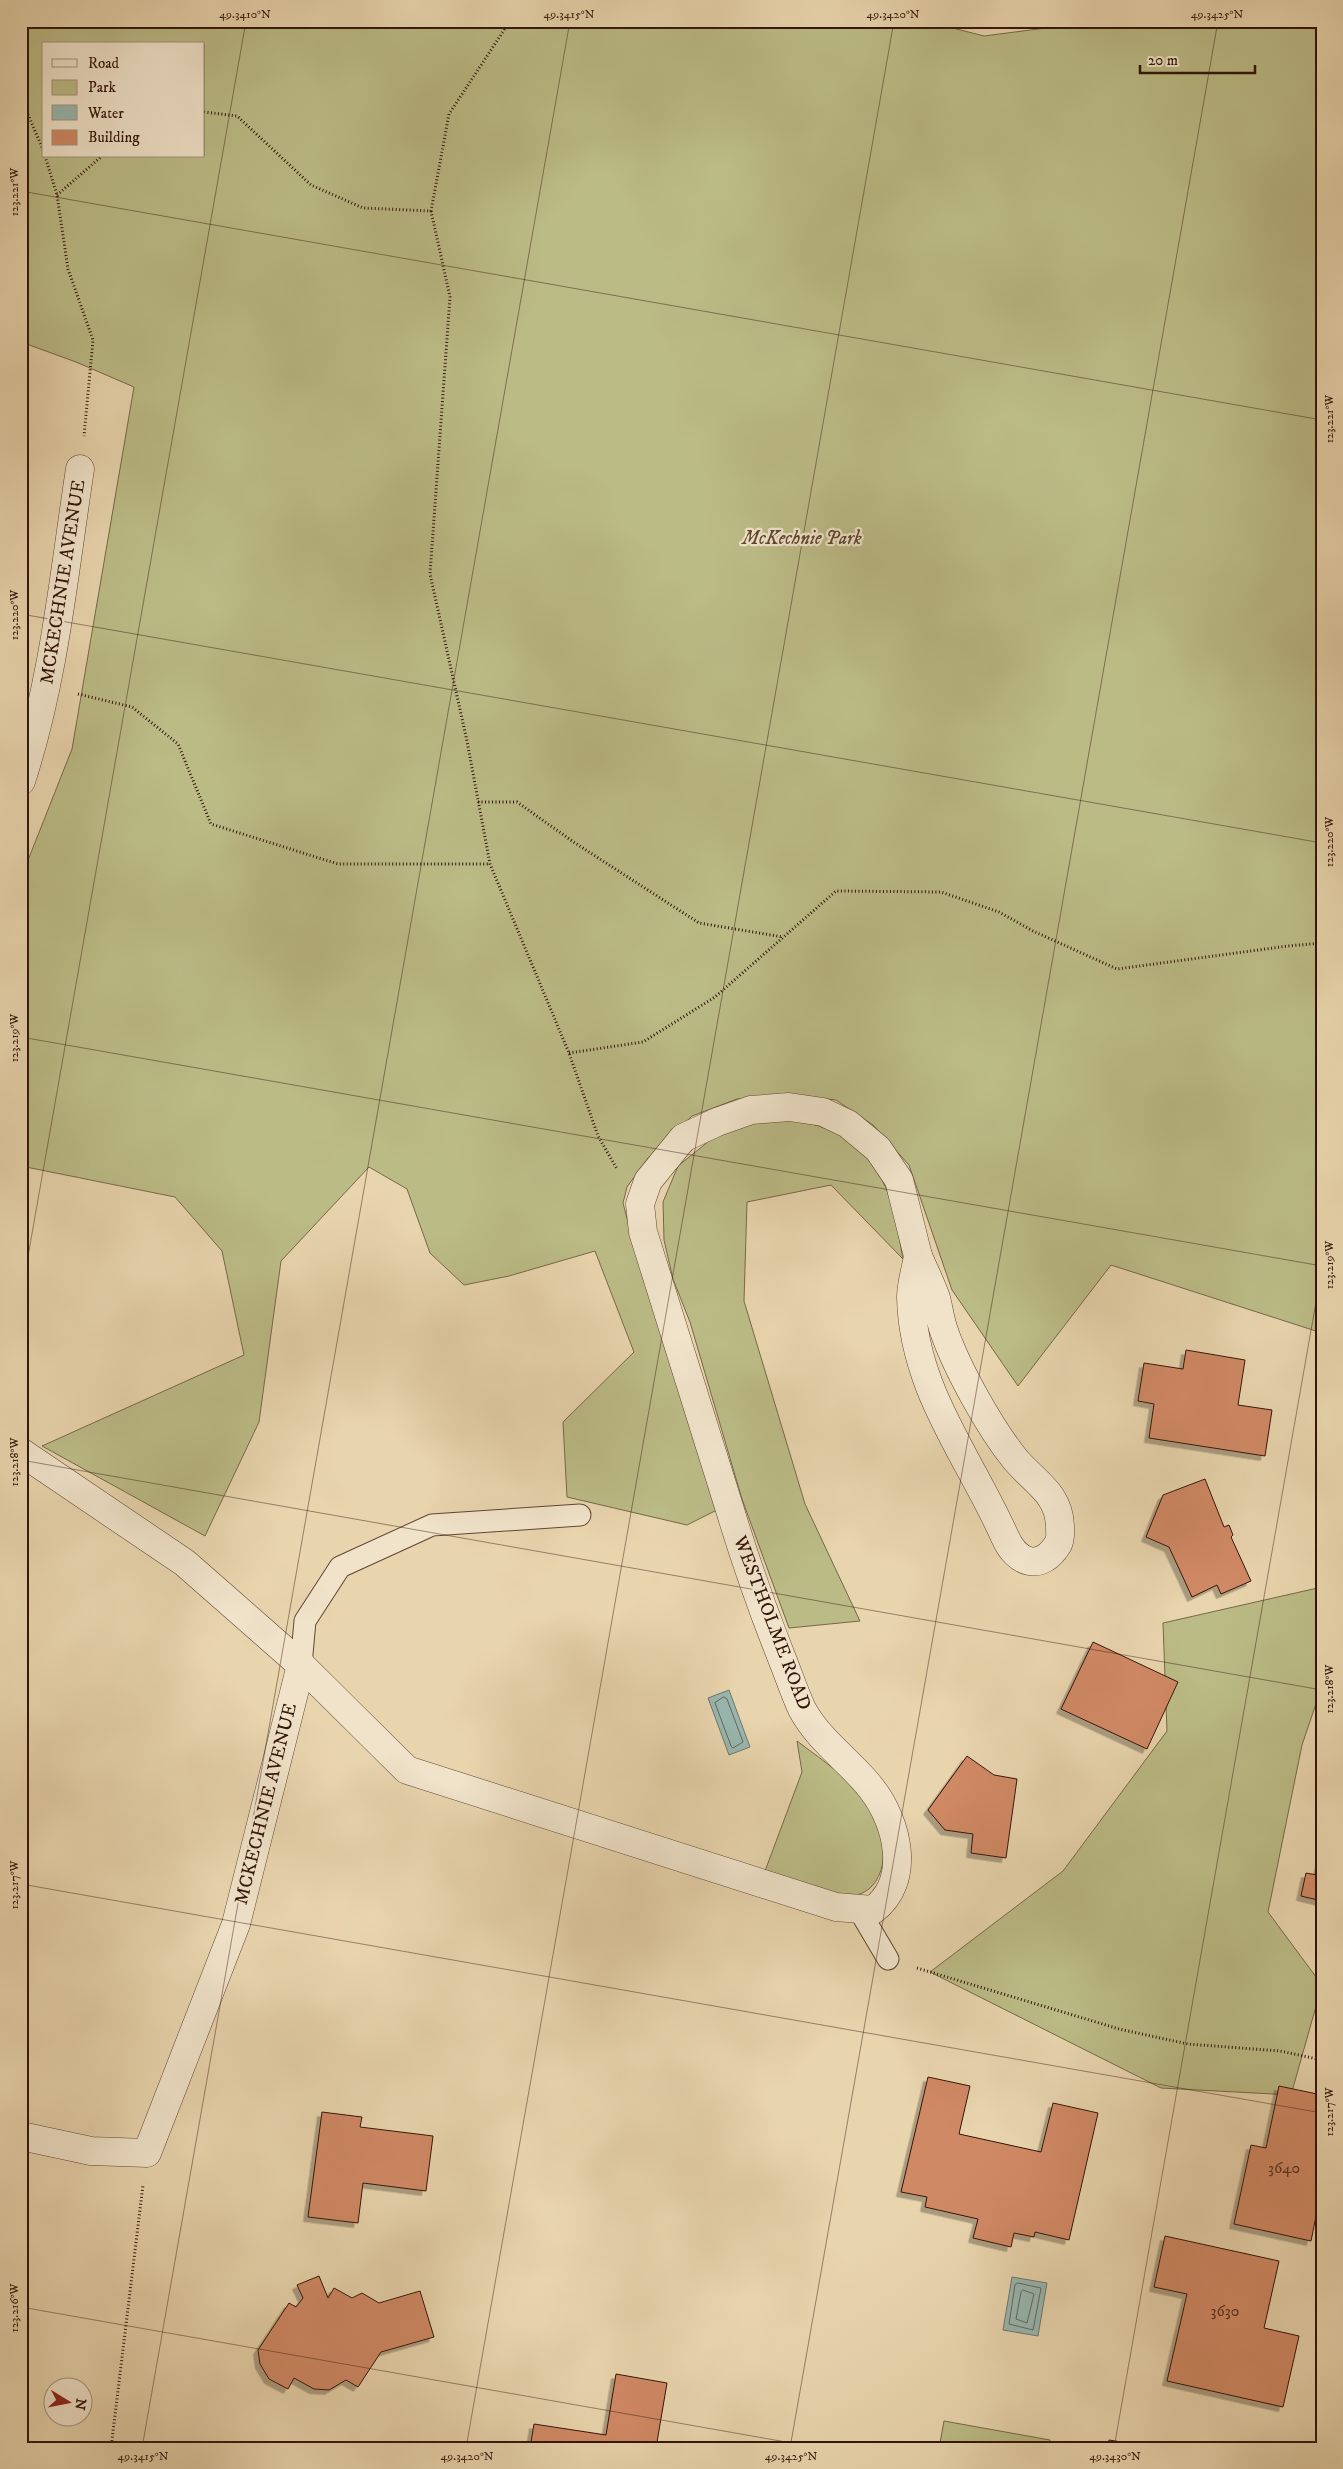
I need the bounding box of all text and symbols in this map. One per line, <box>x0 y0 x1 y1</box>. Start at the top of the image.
text: 49.3410°N <box>219 7 271 22</box>
text: 49.3415°N <box>543 7 595 22</box>
text: 49.3420°N <box>866 7 920 22</box>
text: 49.3425°N <box>1191 7 1243 22</box>
legend <box>42 42 205 158</box>
scale bar <box>1140 42 1256 74</box>
text: 20 m <box>1148 51 1178 70</box>
text: Road <box>88 54 120 73</box>
text: Park <box>88 78 117 97</box>
text: Water <box>87 104 124 123</box>
text: Building <box>88 128 140 147</box>
text: 123.221°W <box>7 167 22 216</box>
text: 123.221°W <box>1322 394 1337 443</box>
street label: MCKECHNIE AVENUE <box>35 478 91 686</box>
park label: McKechnie Park <box>740 527 862 550</box>
text: 123.220°W <box>7 589 22 640</box>
text: 123.220°W <box>1322 816 1337 867</box>
text: 123.219°W <box>7 1013 22 1062</box>
text: 123.219°W <box>1322 1240 1337 1289</box>
text: 123.218°W <box>7 1437 22 1486</box>
street label: WESTHOLME ROAD <box>728 1532 816 1713</box>
text: 123.218°W <box>1322 1664 1337 1713</box>
street label: MCKECHNIE AVENUE <box>230 1701 302 1907</box>
text: 123.217°W <box>7 1859 22 1910</box>
text: 123.217°W <box>1322 2086 1337 2137</box>
house number: 3640 <box>1268 2158 1300 2178</box>
text: 123.216°W <box>7 2283 22 2332</box>
house number: 3630 <box>1211 2301 1239 2321</box>
north arrow <box>42 2376 92 2426</box>
text: N <box>70 2397 90 2412</box>
text: 49.3415°N <box>117 2449 169 2464</box>
text: 49.3420°N <box>440 2449 494 2464</box>
text: 49.3425°N <box>765 2449 817 2464</box>
text: 49.3430°N <box>1089 2449 1141 2464</box>

